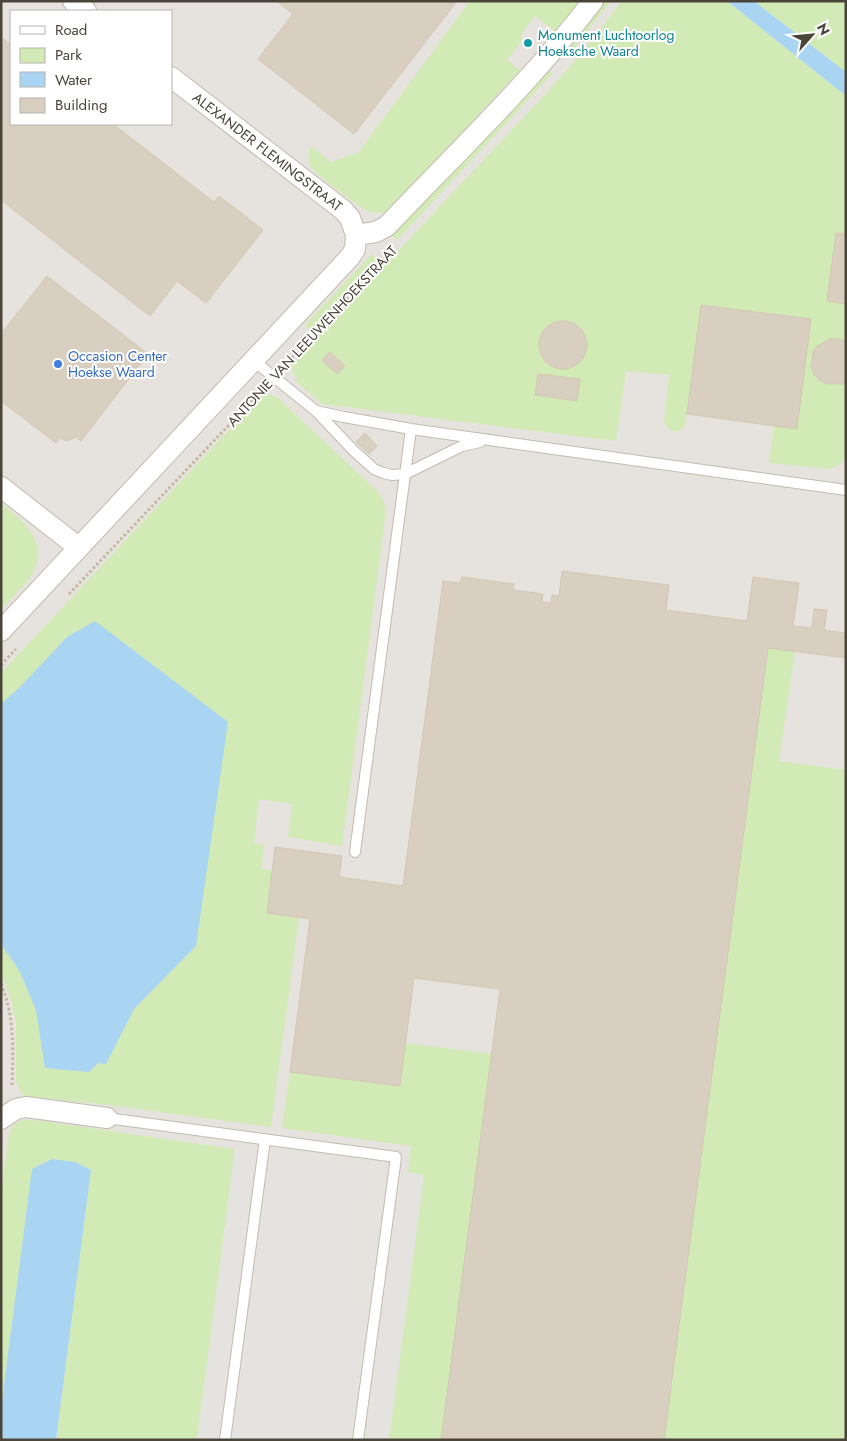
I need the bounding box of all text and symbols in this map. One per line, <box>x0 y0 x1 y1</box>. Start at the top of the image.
legend <box>10 10 172 125</box>
north arrow <box>787 10 837 60</box>
text: Road <box>55 19 87 41</box>
text: N <box>812 20 835 39</box>
place label: Monument Luchtoorlog Hoeksche Waard <box>538 25 674 61</box>
marker: Monument Luchtoorlog Hoeksche Waard <box>522 37 534 49</box>
text: Park <box>55 44 82 66</box>
text: Water <box>55 69 93 91</box>
street label: ALEXANDER FLEMINGSTRAAT <box>188 87 347 216</box>
text: Building <box>55 94 107 116</box>
street label: ANTONIE VAN LEEUWENHOEKSTRAAT <box>222 241 402 431</box>
place label: Occasion Center Hoekse Waard <box>68 346 167 382</box>
marker: Occasion Center Hoekse Waard <box>52 358 64 370</box>

